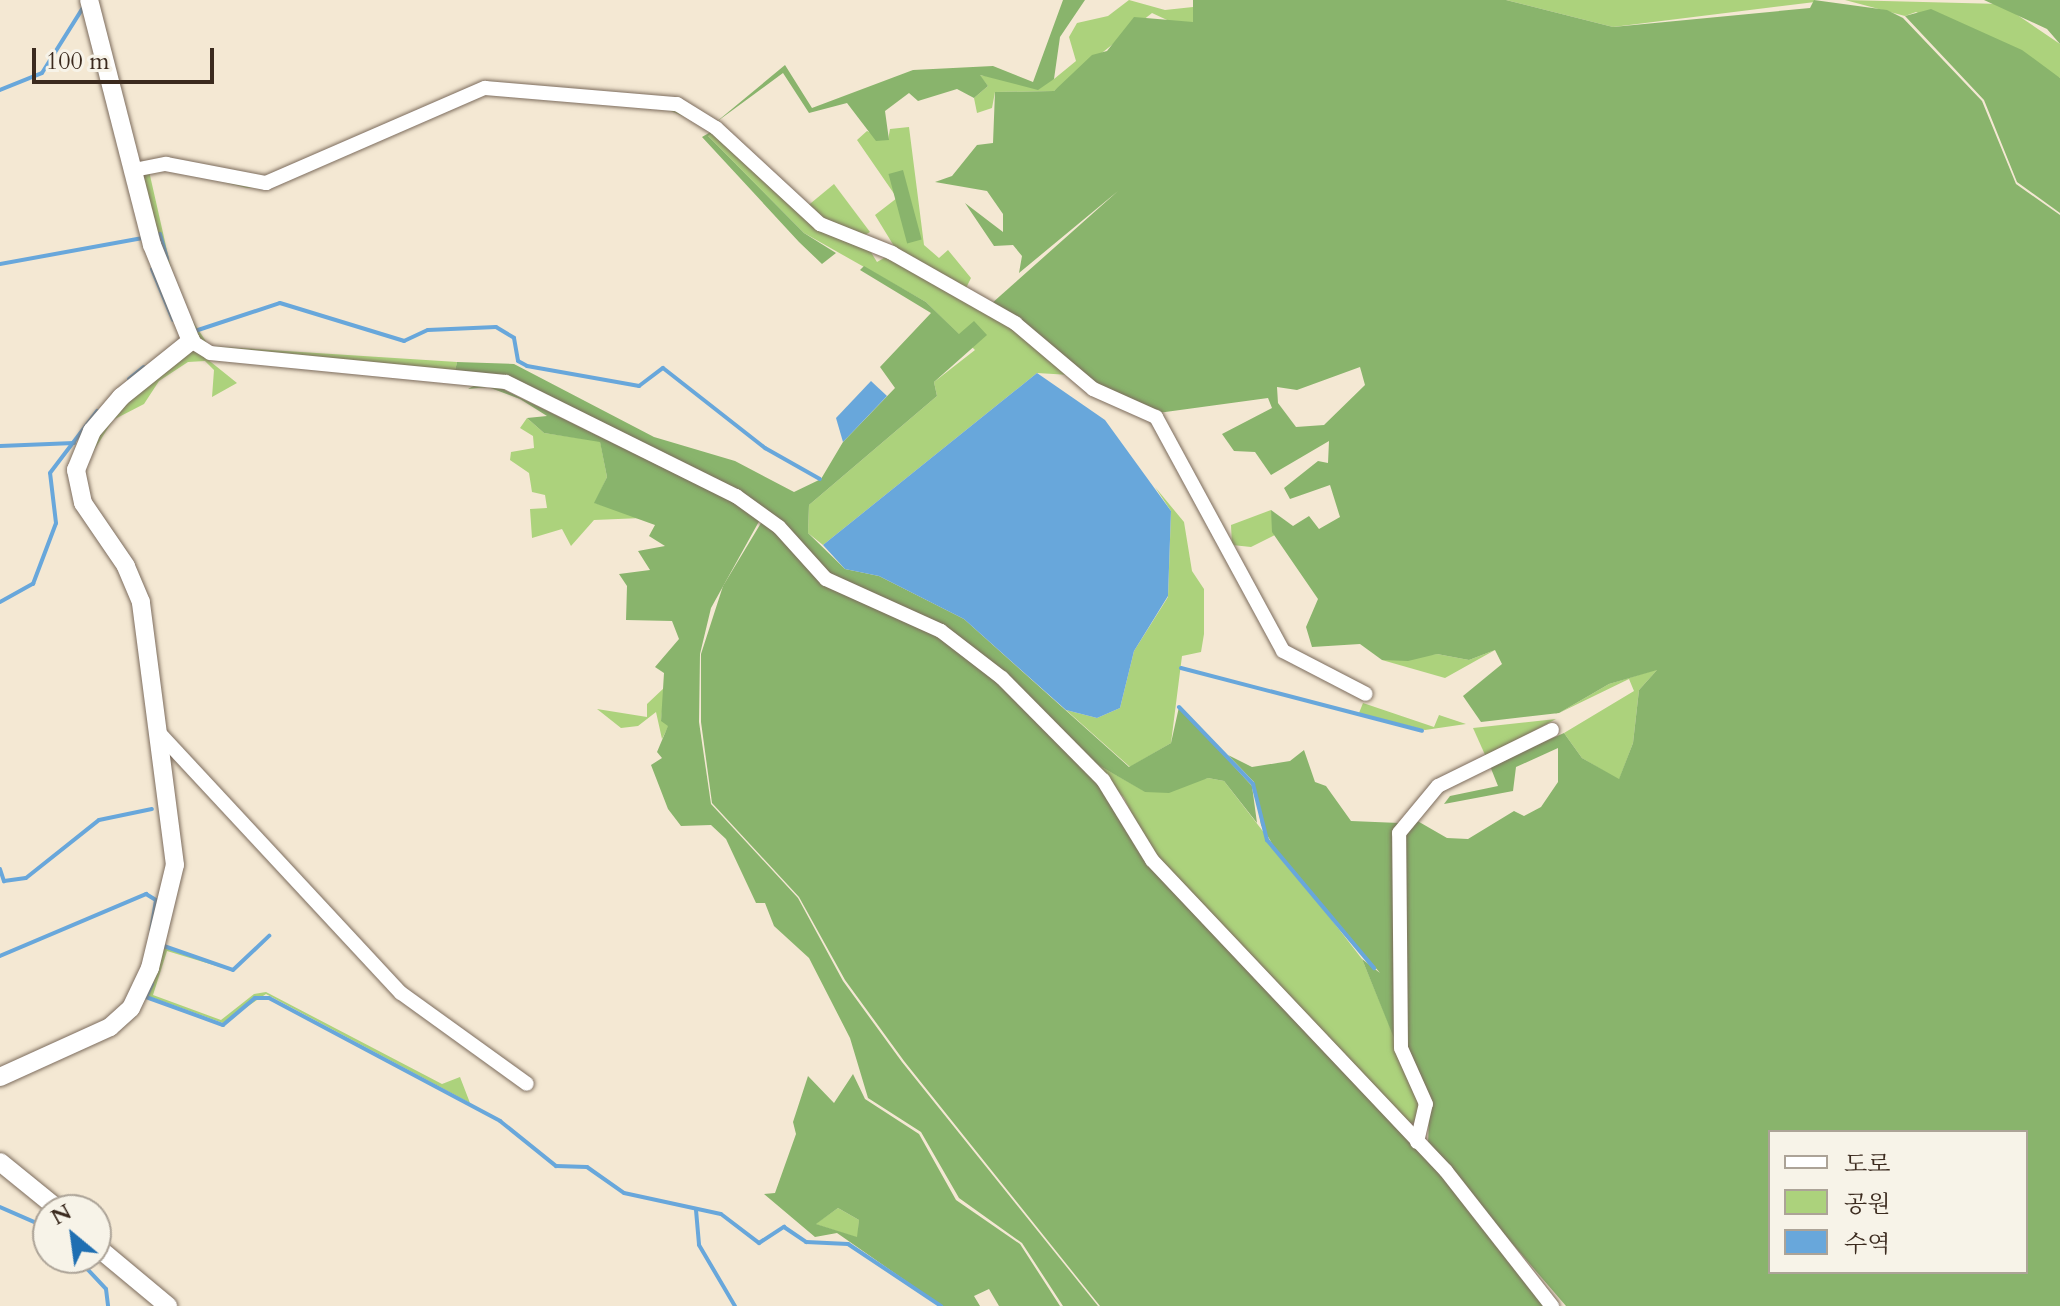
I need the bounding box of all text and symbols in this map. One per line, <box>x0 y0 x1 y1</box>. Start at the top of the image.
scale bar <box>36 32 218 82</box>
text: 100 m <box>46 45 110 78</box>
legend <box>1768 1130 2028 1274</box>
text: 도로 <box>1844 1148 1890 1181</box>
text: 공원 <box>1844 1188 1890 1221</box>
north arrow <box>32 1194 112 1274</box>
text: N <box>46 1197 77 1233</box>
text: 수역 <box>1844 1228 1890 1261</box>

